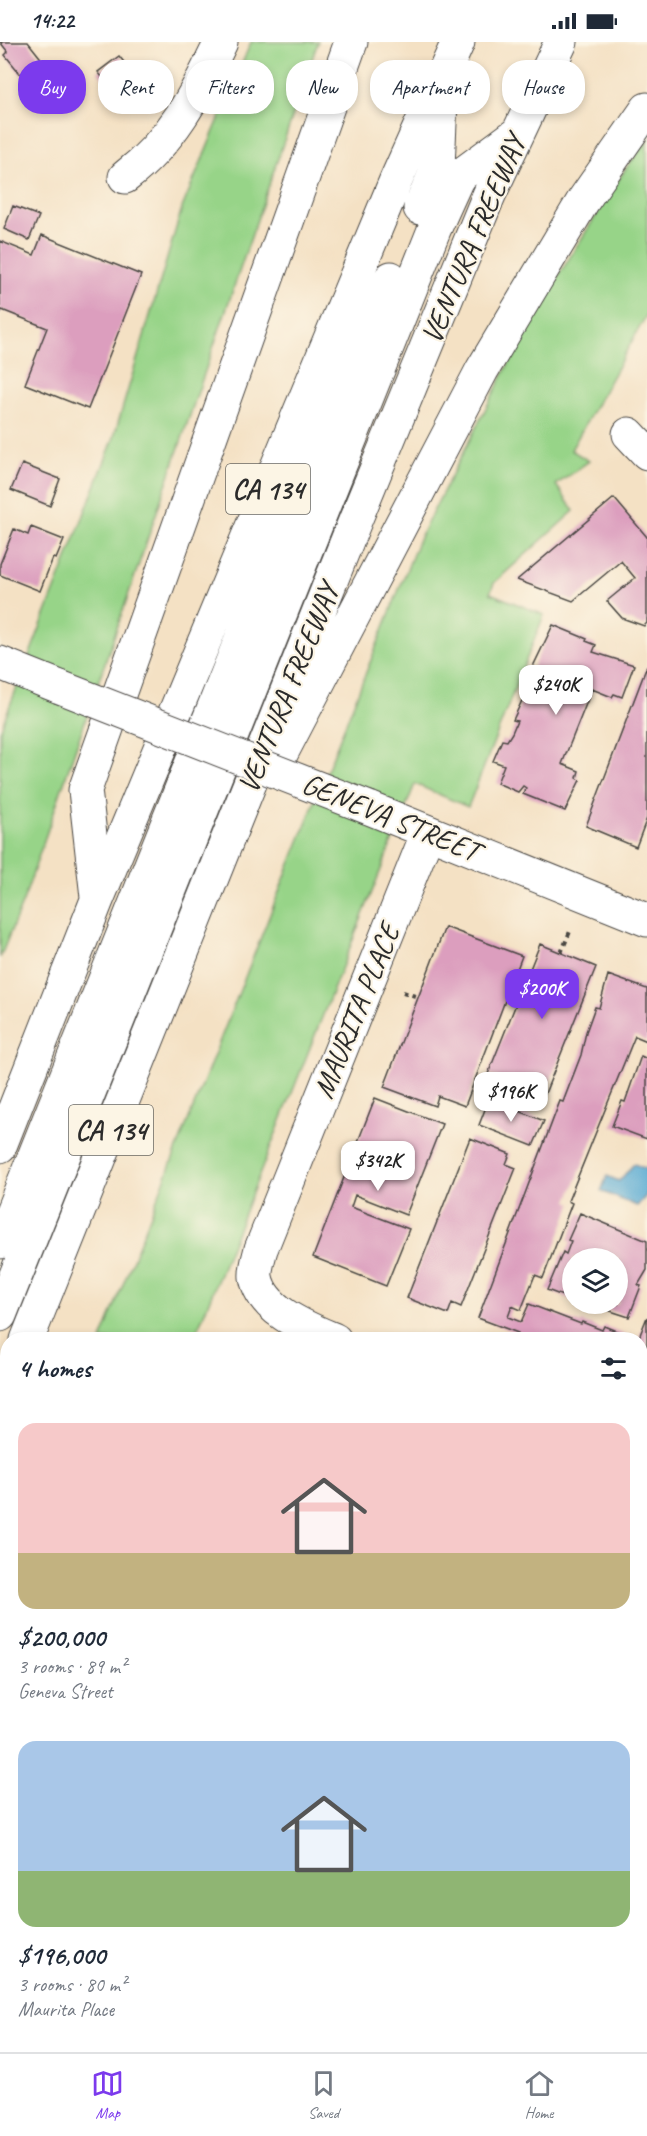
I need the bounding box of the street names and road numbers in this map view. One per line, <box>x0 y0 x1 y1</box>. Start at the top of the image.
street label: VENTURA FREEWAY <box>412 125 536 349</box>
road number: CA 134 <box>226 464 310 514</box>
street label: VENTURA FREEWAY <box>229 573 349 798</box>
street label: GENEVA STREET <box>297 764 491 872</box>
street label: MAURITA PLACE <box>304 915 409 1104</box>
road number: CA 134 <box>69 1105 153 1155</box>

